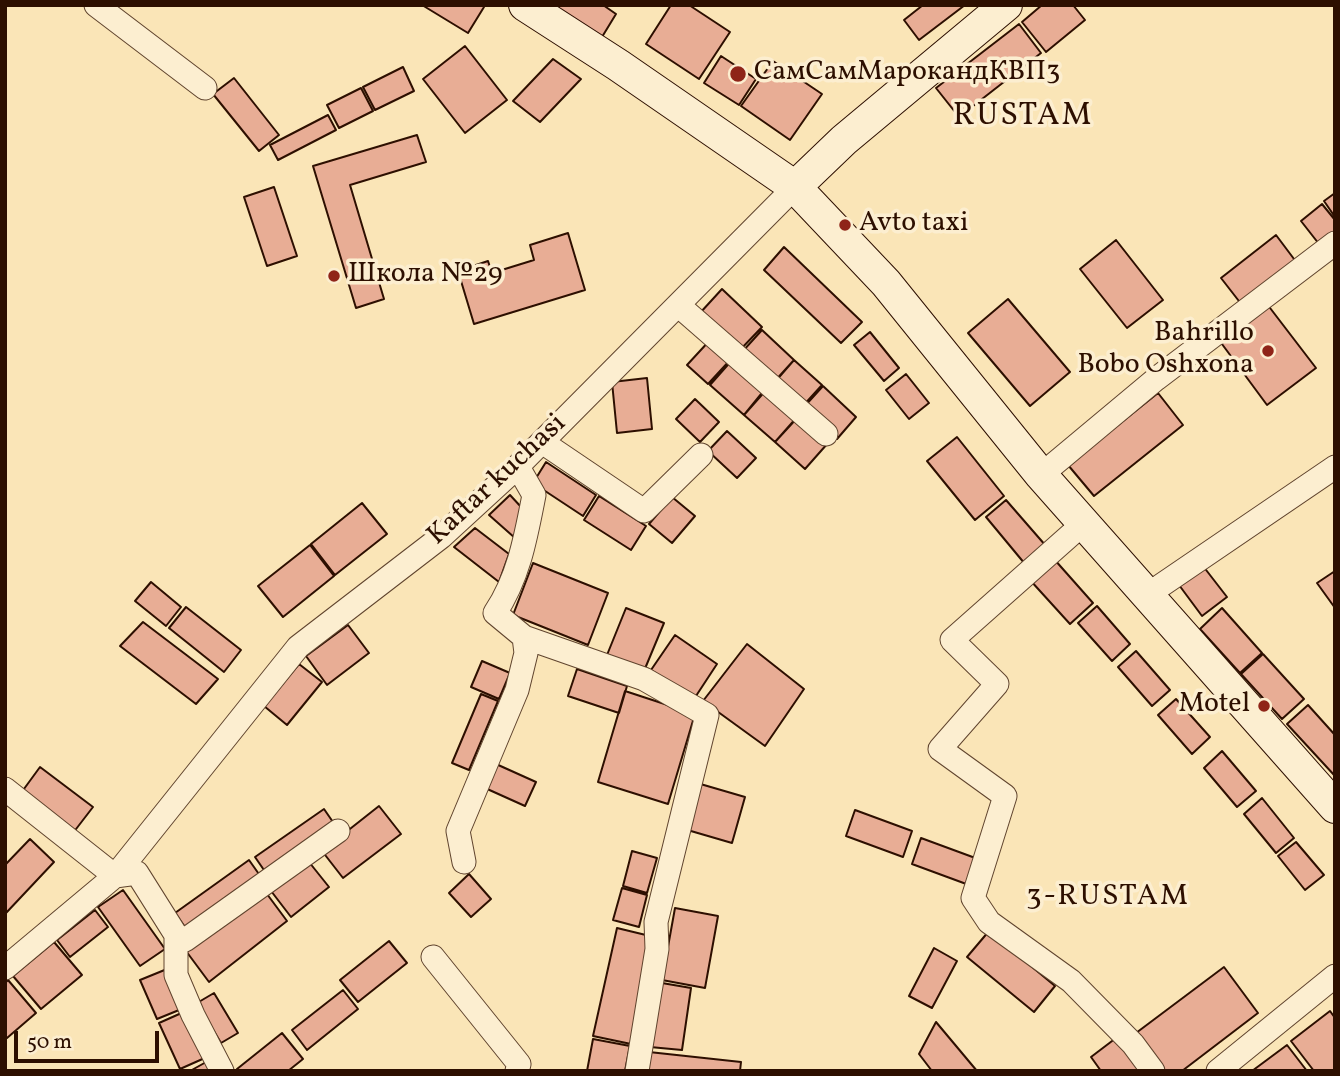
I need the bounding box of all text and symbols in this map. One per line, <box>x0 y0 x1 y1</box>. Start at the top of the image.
place label: СамСамМарокандКВП3 <box>754 57 1060 91</box>
marker: СамСамМарокандКВП3 <box>728 64 748 84</box>
district label: RUSTAM <box>953 99 1093 137</box>
place label: Avto taxi <box>859 208 968 242</box>
marker: Avto taxi <box>837 217 853 233</box>
place label: Школа №29 <box>348 259 502 293</box>
marker: Школа №29 <box>326 268 342 284</box>
place label: Bahrillo Bobo Oshxona <box>1077 318 1254 384</box>
marker: Bahrillo Bobo Oshxona <box>1260 343 1276 359</box>
street label: Kaftar kuchasi <box>422 408 574 554</box>
place label: Motel <box>1178 689 1250 723</box>
marker: Motel <box>1256 698 1272 714</box>
district label: 3-RUSTAM <box>1027 880 1189 916</box>
scale bar <box>18 1016 163 1060</box>
text: 50 m <box>27 1028 72 1057</box>

